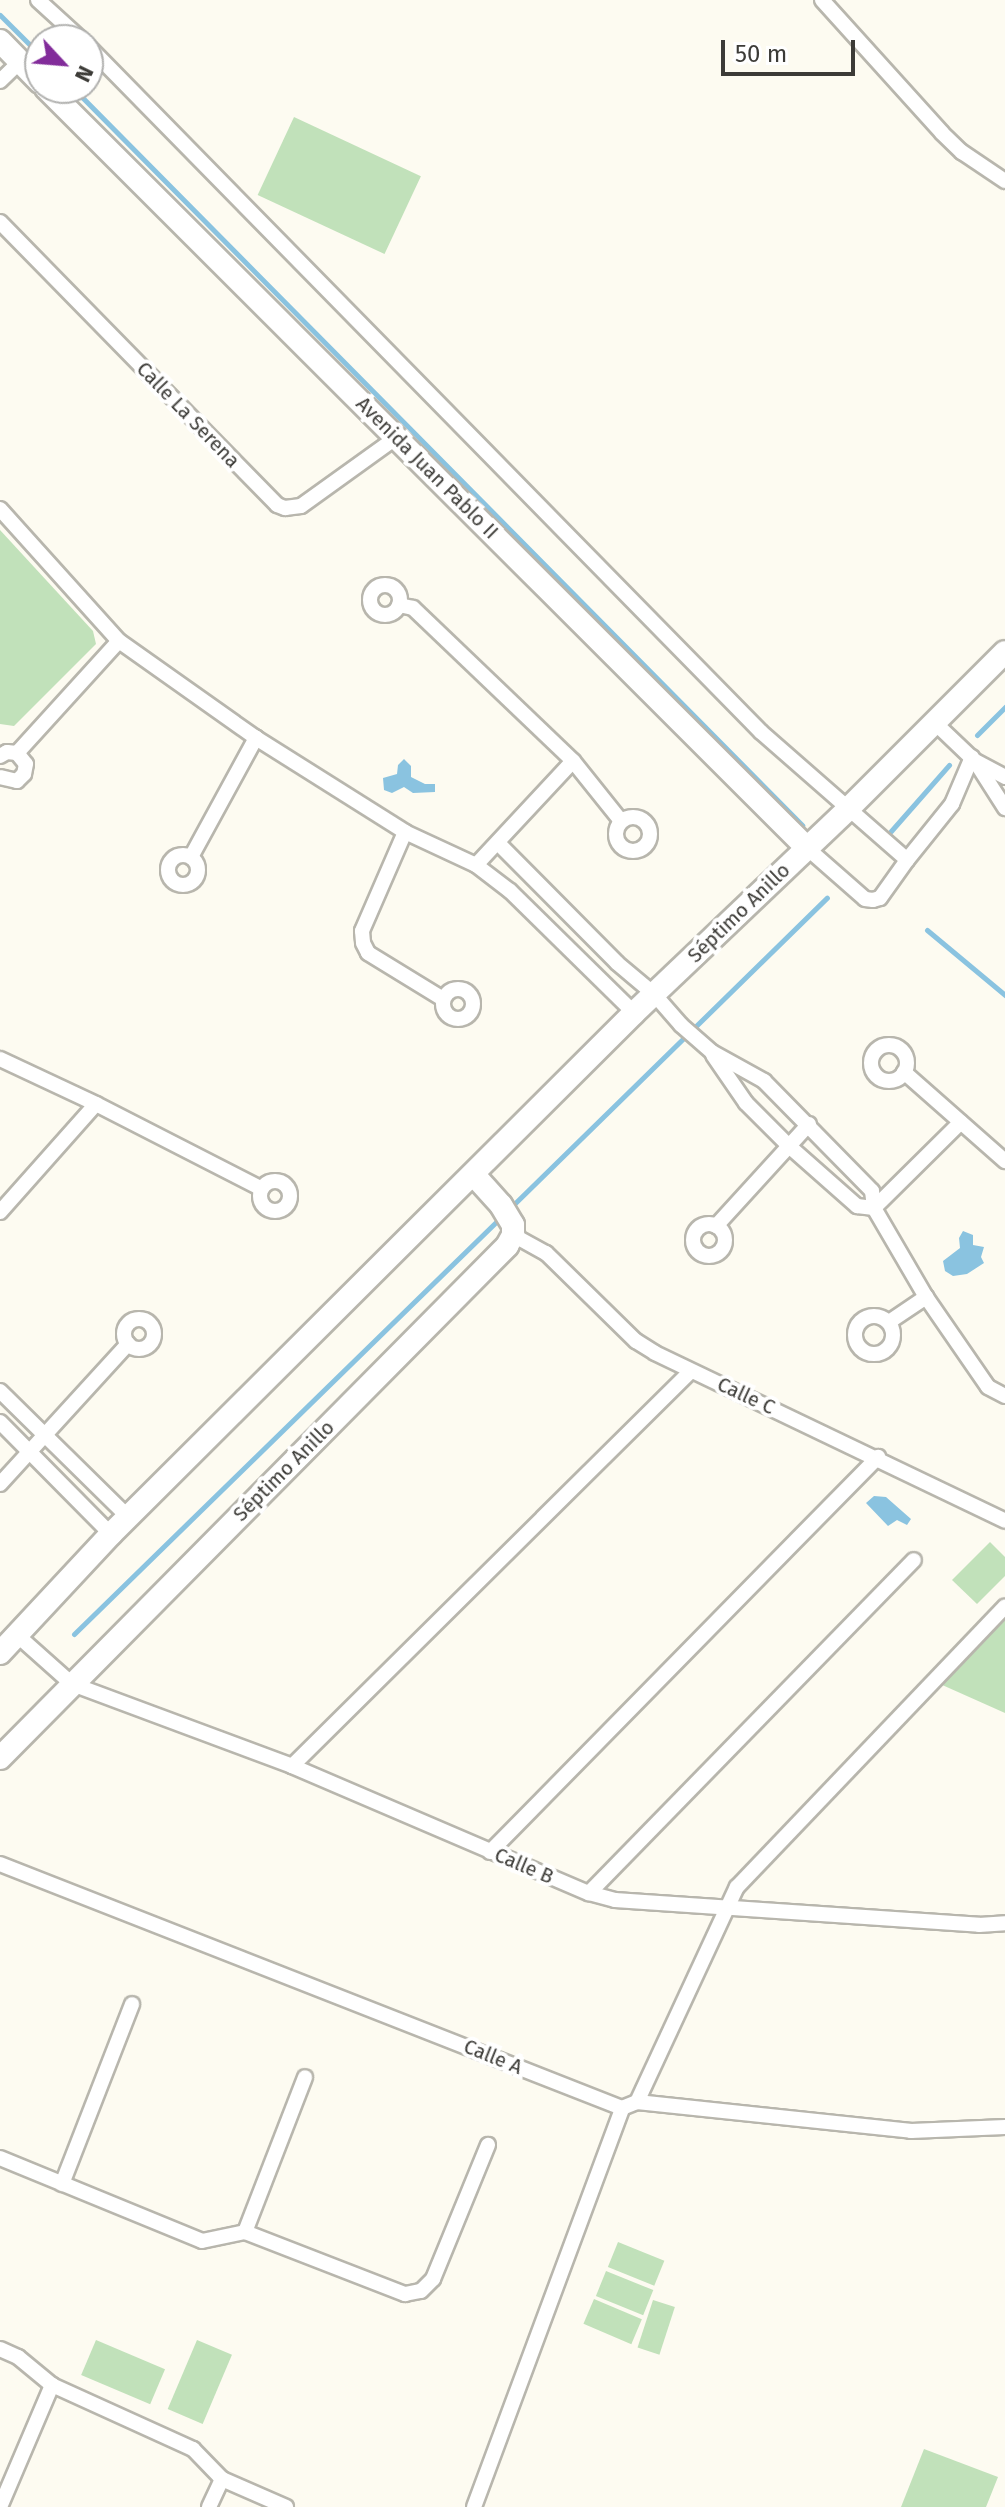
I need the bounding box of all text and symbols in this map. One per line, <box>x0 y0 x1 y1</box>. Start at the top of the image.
north arrow <box>24 24 104 104</box>
scale bar <box>725 24 859 74</box>
text: 50 m <box>735 40 787 68</box>
text: N <box>69 61 100 86</box>
street label: Calle La Serena <box>131 357 245 473</box>
street label: Avenida Juan Pablo II <box>351 392 503 544</box>
street label: Séptimo Anillo <box>683 858 795 968</box>
street label: Calle C <box>713 1372 779 1420</box>
street label: Séptimo Anillo <box>229 1416 339 1526</box>
street label: Calle B <box>491 1843 557 1889</box>
street label: Calle A <box>460 2034 526 2080</box>

